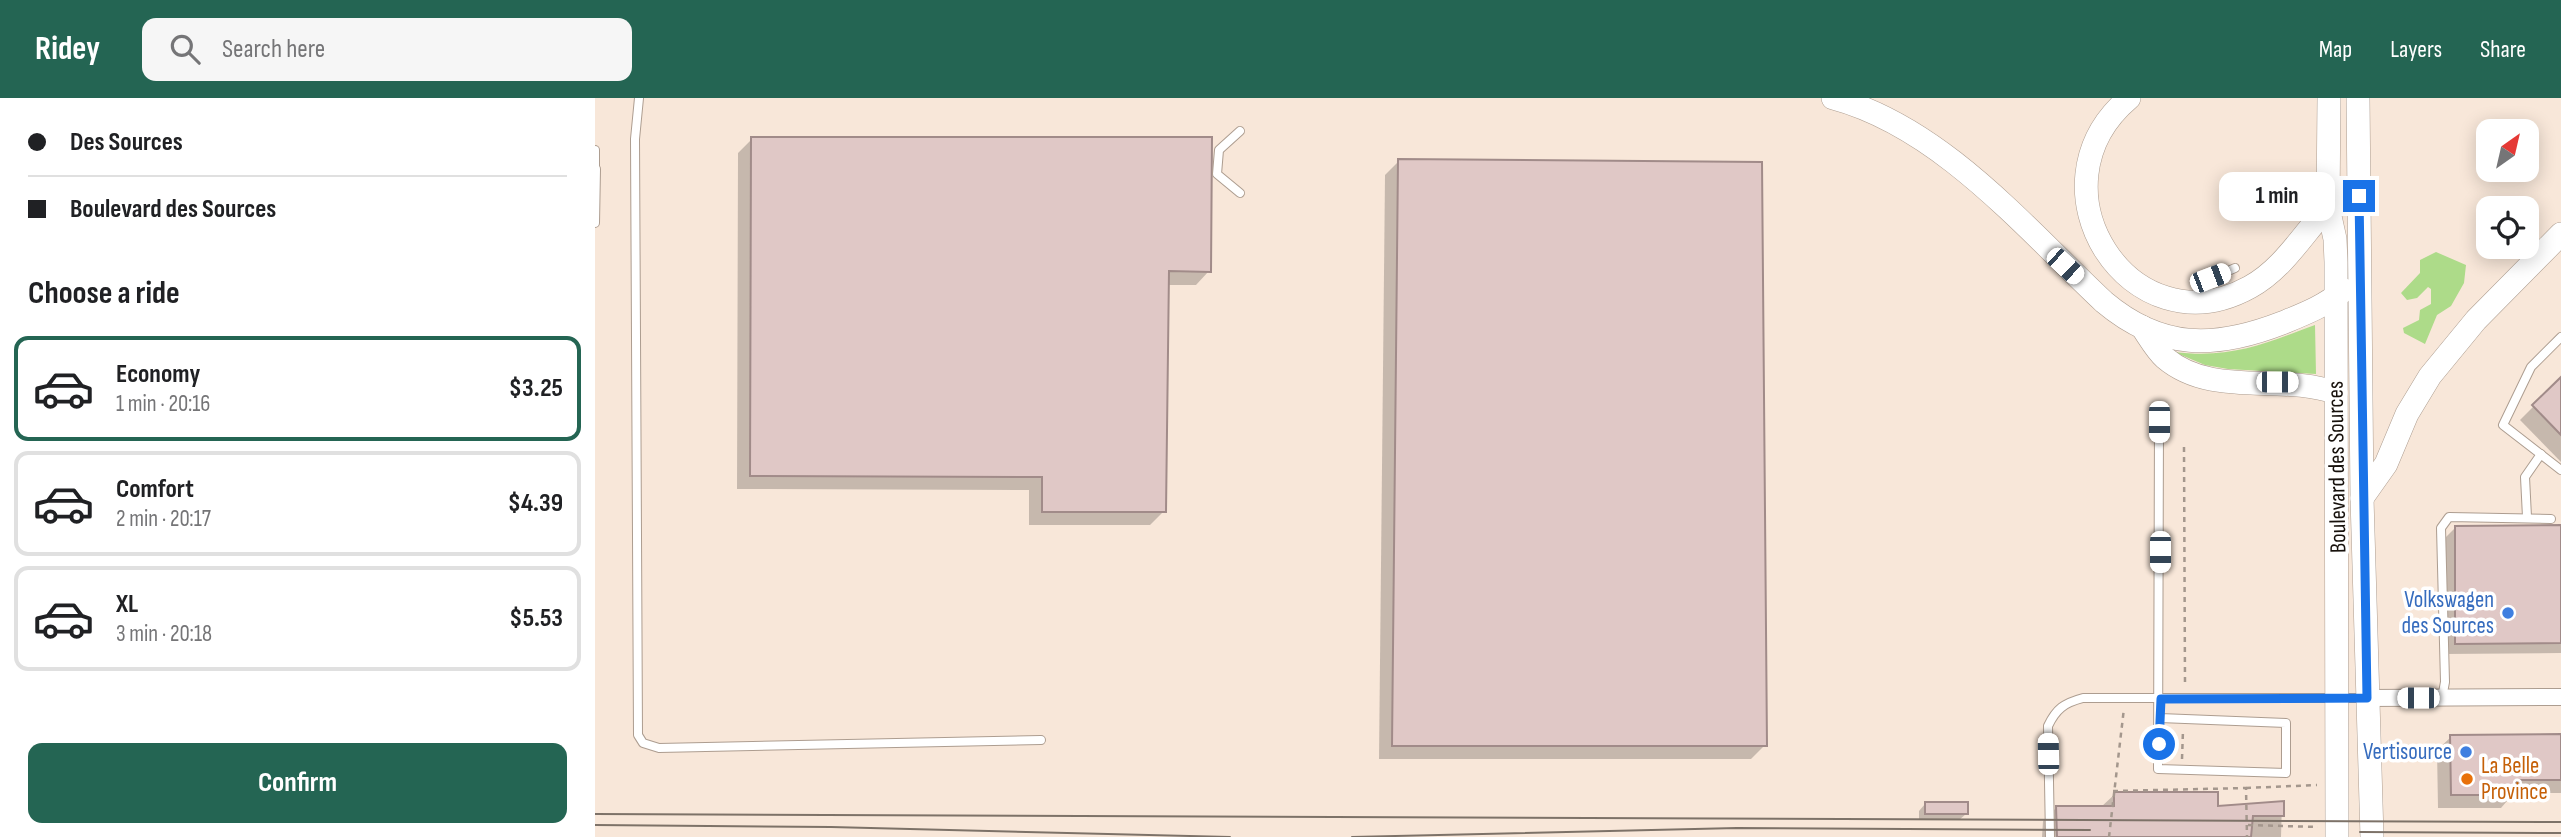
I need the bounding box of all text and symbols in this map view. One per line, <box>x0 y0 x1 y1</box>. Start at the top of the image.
search box <box>142 18 632 81</box>
text: Ridey <box>35 29 100 69</box>
icon: search <box>166 30 204 68</box>
text: Search here <box>222 34 325 65</box>
text: Map <box>2319 35 2352 64</box>
text: Layers <box>2390 35 2442 64</box>
text: Share <box>2480 35 2526 64</box>
north arrow <box>2476 119 2539 182</box>
map controls <box>2476 119 2539 259</box>
text: Des Sources <box>70 127 183 158</box>
callout: 1 min <box>2219 172 2335 220</box>
route end <box>2343 180 2375 212</box>
text: 1 min <box>2256 182 2298 210</box>
text: Boulevard des Sources <box>70 194 276 225</box>
button: locate <box>2476 196 2539 259</box>
car <box>2043 244 2088 288</box>
car <box>2187 261 2234 295</box>
text: Choose a ride <box>28 274 180 313</box>
icon: car <box>32 357 95 420</box>
text: Economy <box>116 359 200 390</box>
car <box>2257 372 2299 393</box>
text: $3.25 <box>509 373 563 404</box>
street label: Boulevard des Sources <box>2321 381 2353 553</box>
text: 1 min · 20:16 <box>116 390 210 418</box>
car <box>2149 401 2170 443</box>
icon: car <box>32 472 95 535</box>
text: Comfort <box>116 474 194 505</box>
text: $4.39 <box>508 488 563 519</box>
text: 2 min · 20:17 <box>116 505 211 533</box>
car <box>2150 531 2171 573</box>
place label: Volkswagen des Sources <box>2401 586 2494 640</box>
icon: car <box>32 587 95 650</box>
text: XL <box>116 589 138 620</box>
text: $5.53 <box>509 603 563 634</box>
marker: Volkswagen des Sources <box>2500 605 2516 621</box>
text: 3 min · 20:18 <box>116 620 212 648</box>
car <box>2398 688 2440 709</box>
route start <box>2143 728 2175 760</box>
car <box>2038 733 2059 775</box>
place label: Vertisource <box>2363 738 2452 766</box>
button: Confirm <box>28 743 567 823</box>
marker: Vertisource <box>2458 744 2474 760</box>
place label: La Belle Province <box>2481 752 2548 806</box>
marker: La Belle Province <box>2459 771 2475 787</box>

